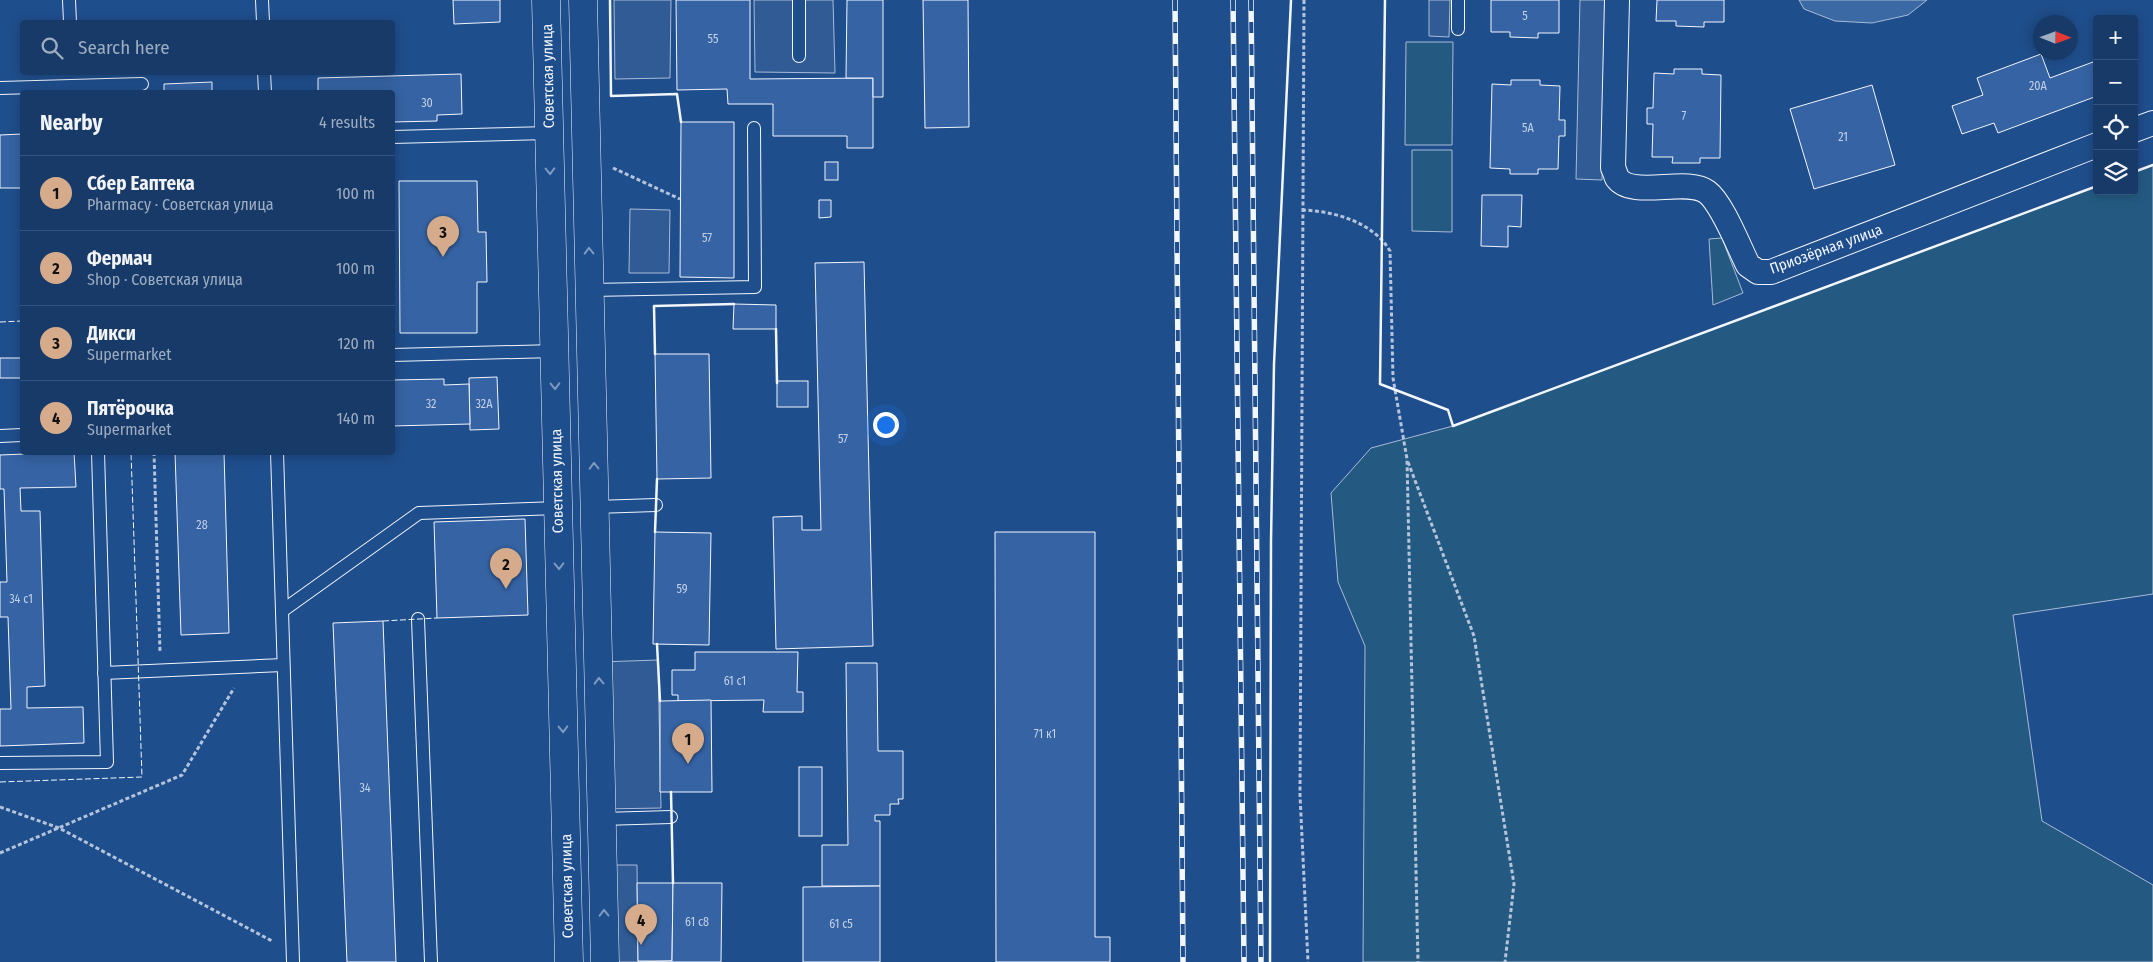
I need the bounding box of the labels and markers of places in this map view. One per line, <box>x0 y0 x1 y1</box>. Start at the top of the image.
pin: 3 <box>427 216 459 257</box>
pin: 2 <box>490 548 522 589</box>
pin: 1 <box>672 723 704 764</box>
pin: 4 <box>625 904 657 945</box>

